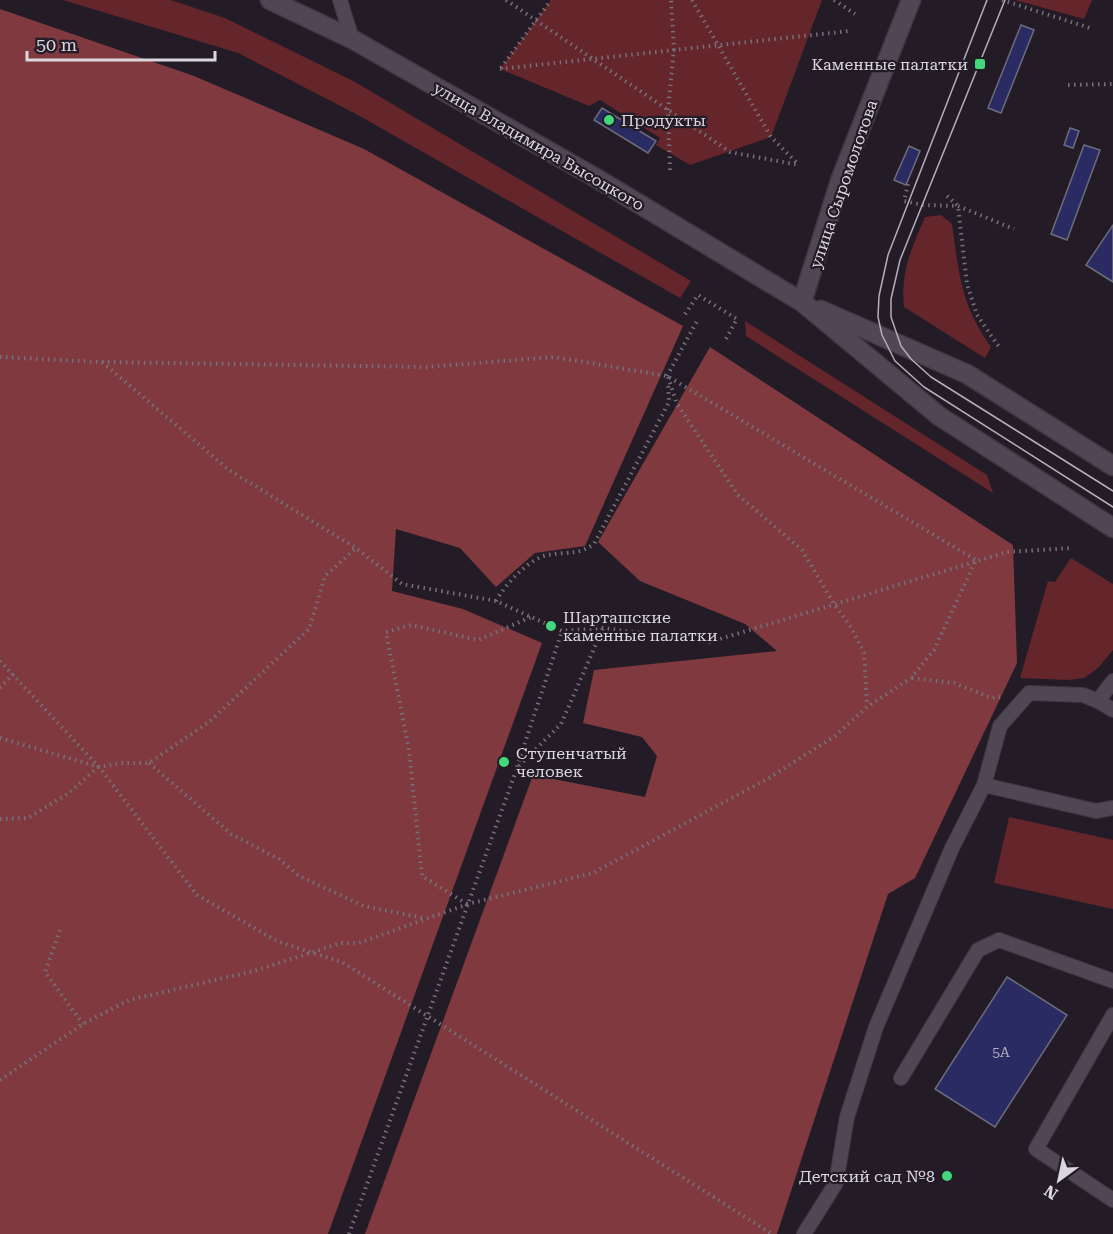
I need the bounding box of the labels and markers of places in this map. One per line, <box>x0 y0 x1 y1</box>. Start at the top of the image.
place label: Каменные палатки <box>812 55 968 74</box>
marker: Каменные палатки <box>973 57 987 71</box>
place label: Продукты <box>621 111 706 130</box>
marker: Продукты <box>602 113 616 127</box>
place label: Шарташские каменные палатки <box>563 608 718 645</box>
marker: Шарташские каменные палатки <box>544 619 558 633</box>
place label: Ступенчатый человек <box>516 744 627 781</box>
marker: Ступенчатый человек <box>497 755 511 769</box>
place label: Детский сад №8 <box>799 1167 935 1186</box>
marker: Детский сад №8 <box>940 1169 954 1183</box>

